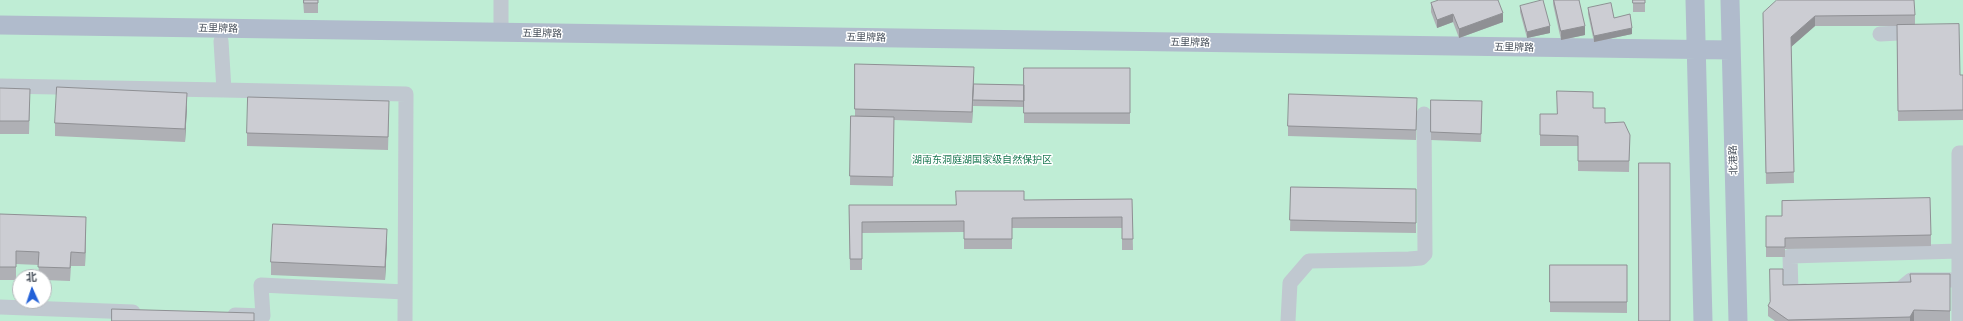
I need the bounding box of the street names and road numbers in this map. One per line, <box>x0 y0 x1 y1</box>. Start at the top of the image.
street label: 五里牌路 <box>198 23 238 35</box>
street label: 五里牌路 <box>522 28 562 40</box>
street label: 五里牌路 <box>846 32 886 44</box>
street label: 五里牌路 <box>1170 37 1210 49</box>
street label: 五里牌路 <box>1494 42 1534 54</box>
street label: 北港路 <box>1727 145 1741 175</box>

